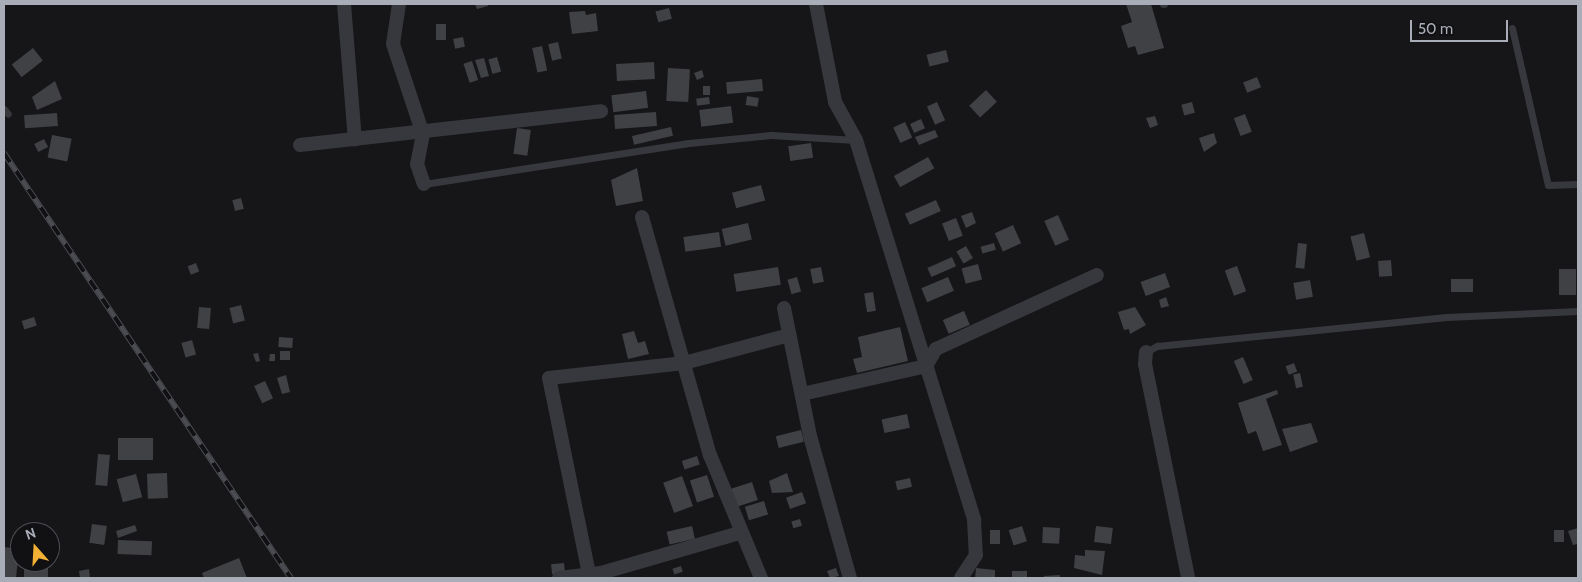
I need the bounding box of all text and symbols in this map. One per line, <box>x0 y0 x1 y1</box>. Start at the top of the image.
scale bar <box>1412 10 1510 42</box>
text: 50 m <box>1418 20 1453 38</box>
north arrow <box>10 522 60 572</box>
text: N <box>23 524 38 544</box>

